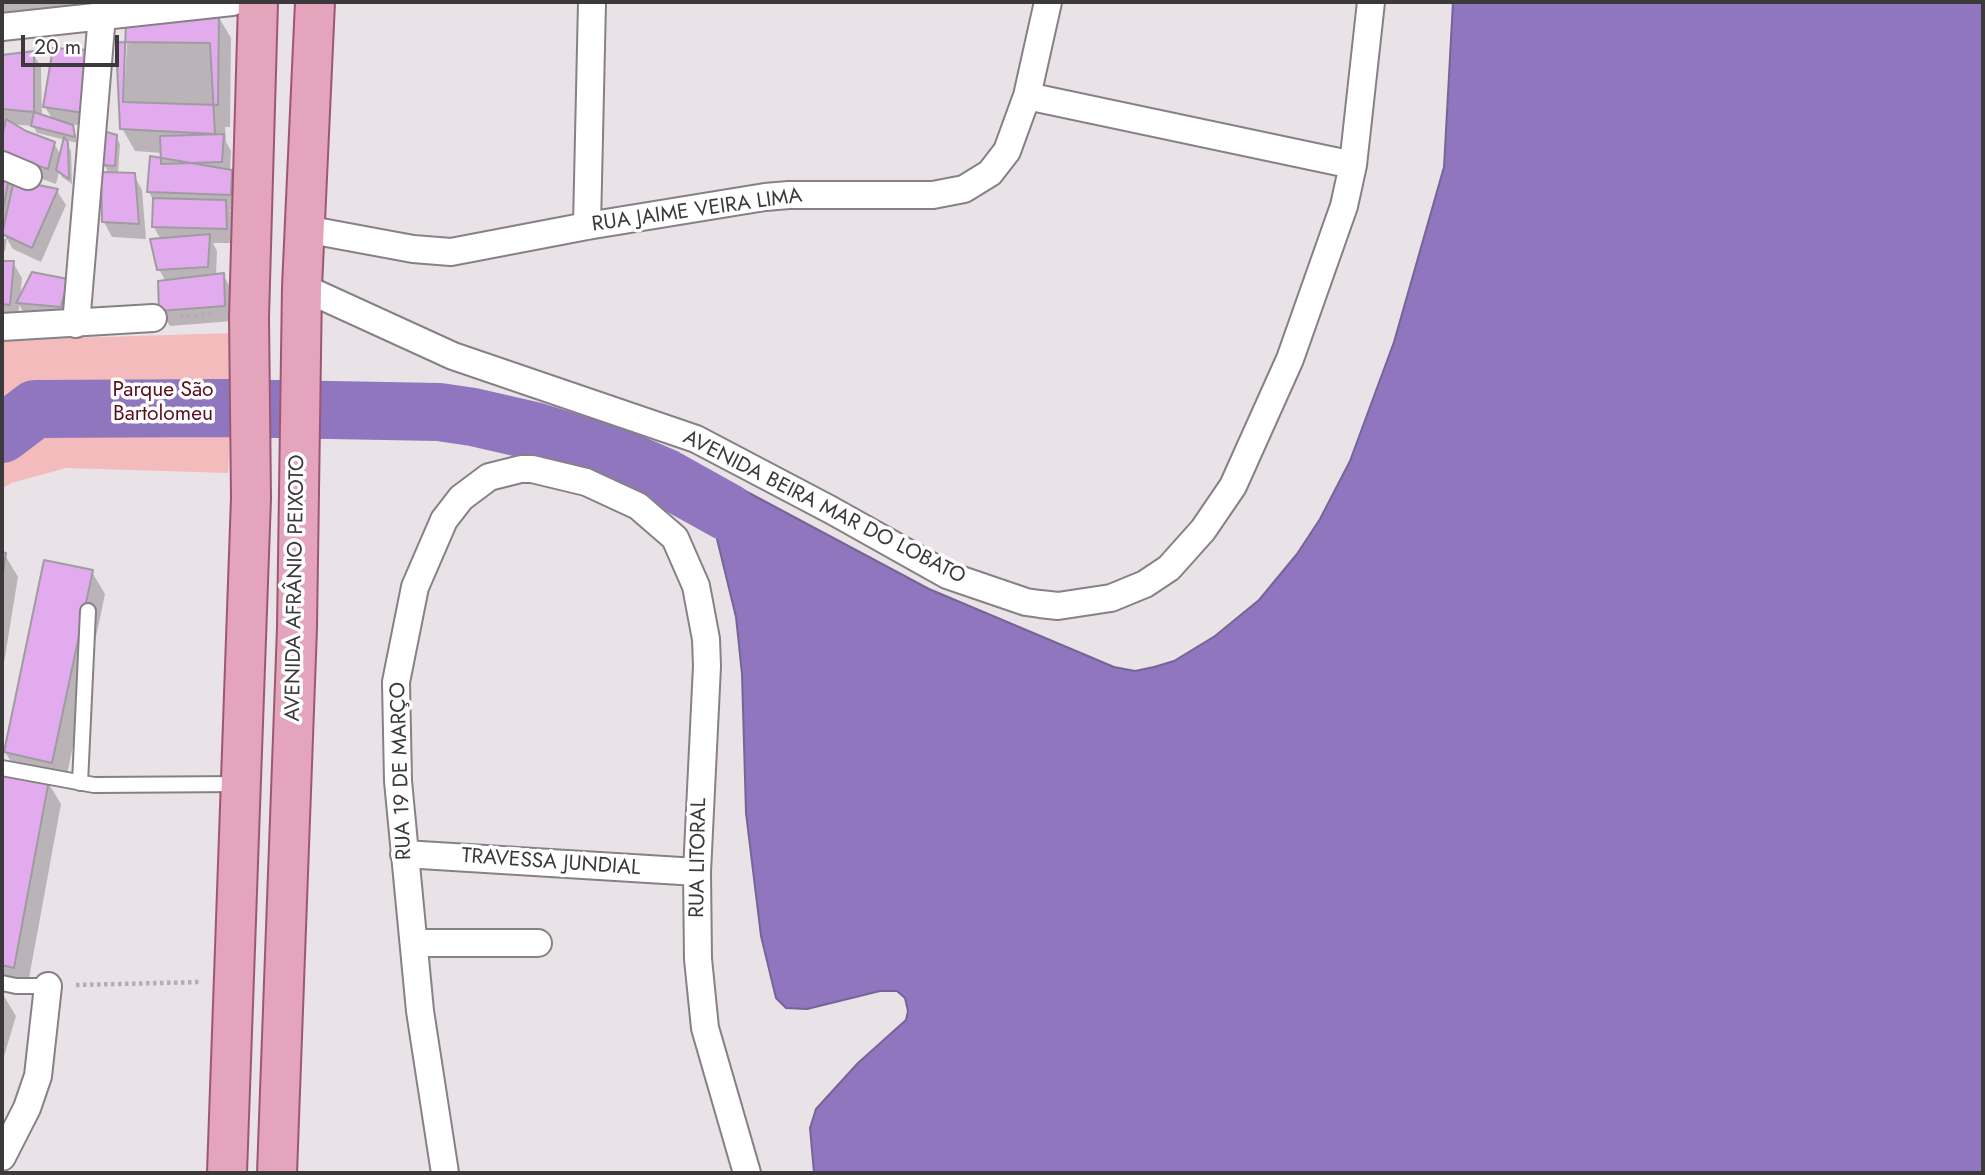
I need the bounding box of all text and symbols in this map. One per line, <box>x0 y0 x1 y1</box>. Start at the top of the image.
scale bar <box>24 21 122 65</box>
text: 20 m <box>34 32 81 62</box>
street label: RUA JAIME VEIRA LIMA <box>590 184 804 238</box>
park label: Parque São Bartolomeu <box>112 378 214 428</box>
street label: AVENIDA BEIRA MAR DO LOBATO <box>679 426 969 590</box>
street label: AVENIDA AFRÂNIO PEIXOTO <box>281 454 311 722</box>
street label: RUA 19 DE MARÇO <box>386 681 418 861</box>
street label: RUA LITORAL <box>685 798 713 918</box>
street label: TRAVESSA JUNDIAL <box>461 844 641 882</box>

